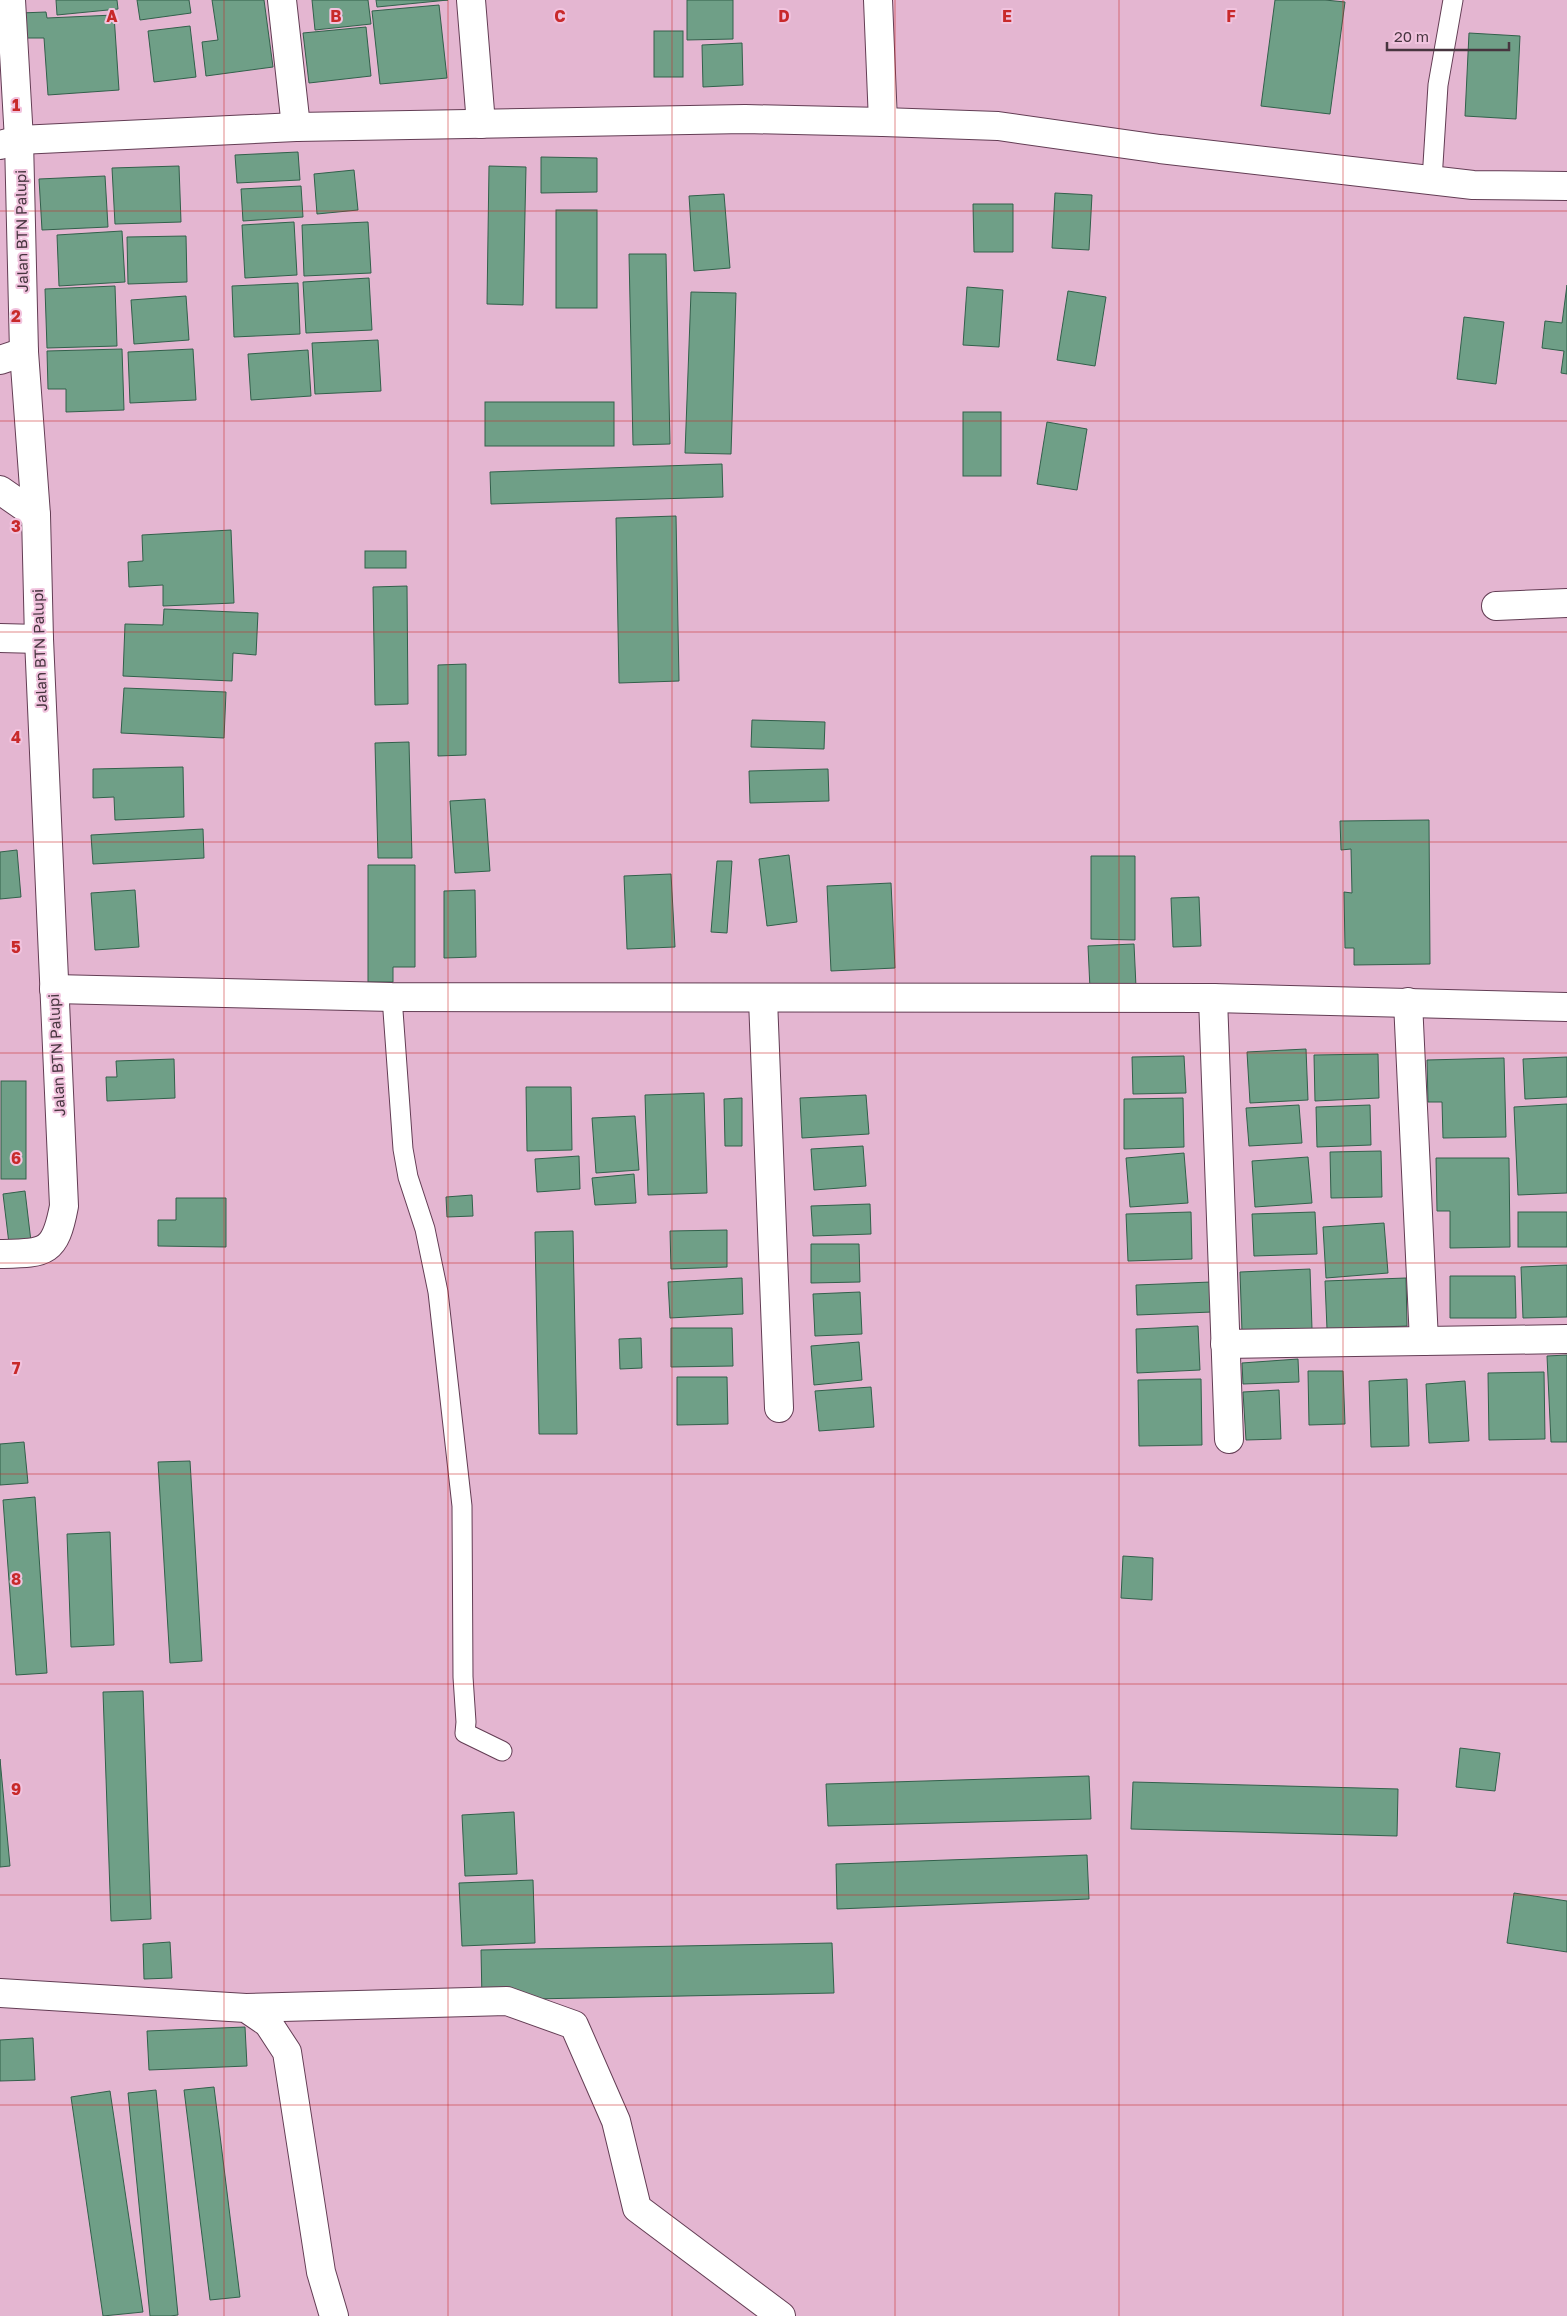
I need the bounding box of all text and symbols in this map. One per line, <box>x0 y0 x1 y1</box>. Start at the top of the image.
text: A <box>106 6 118 26</box>
text: B <box>330 6 342 26</box>
text: C <box>554 6 566 26</box>
text: D <box>778 6 790 26</box>
text: E <box>1002 6 1012 26</box>
text: F <box>1226 6 1236 26</box>
scale bar <box>1387 20 1510 52</box>
text: 20 m <box>1394 27 1429 45</box>
text: 1 <box>12 95 20 115</box>
street label: Jalan BTN Palupi <box>11 170 31 292</box>
text: 2 <box>11 306 21 326</box>
text: 3 <box>11 516 21 536</box>
street label: Jalan BTN Palupi <box>28 588 50 712</box>
text: 4 <box>11 727 21 747</box>
text: 5 <box>11 937 21 957</box>
street label: Jalan BTN Palupi <box>44 993 68 1117</box>
text: 6 <box>11 1148 21 1168</box>
text: 7 <box>12 1358 21 1378</box>
text: 8 <box>11 1569 21 1589</box>
text: 9 <box>11 1779 21 1799</box>

